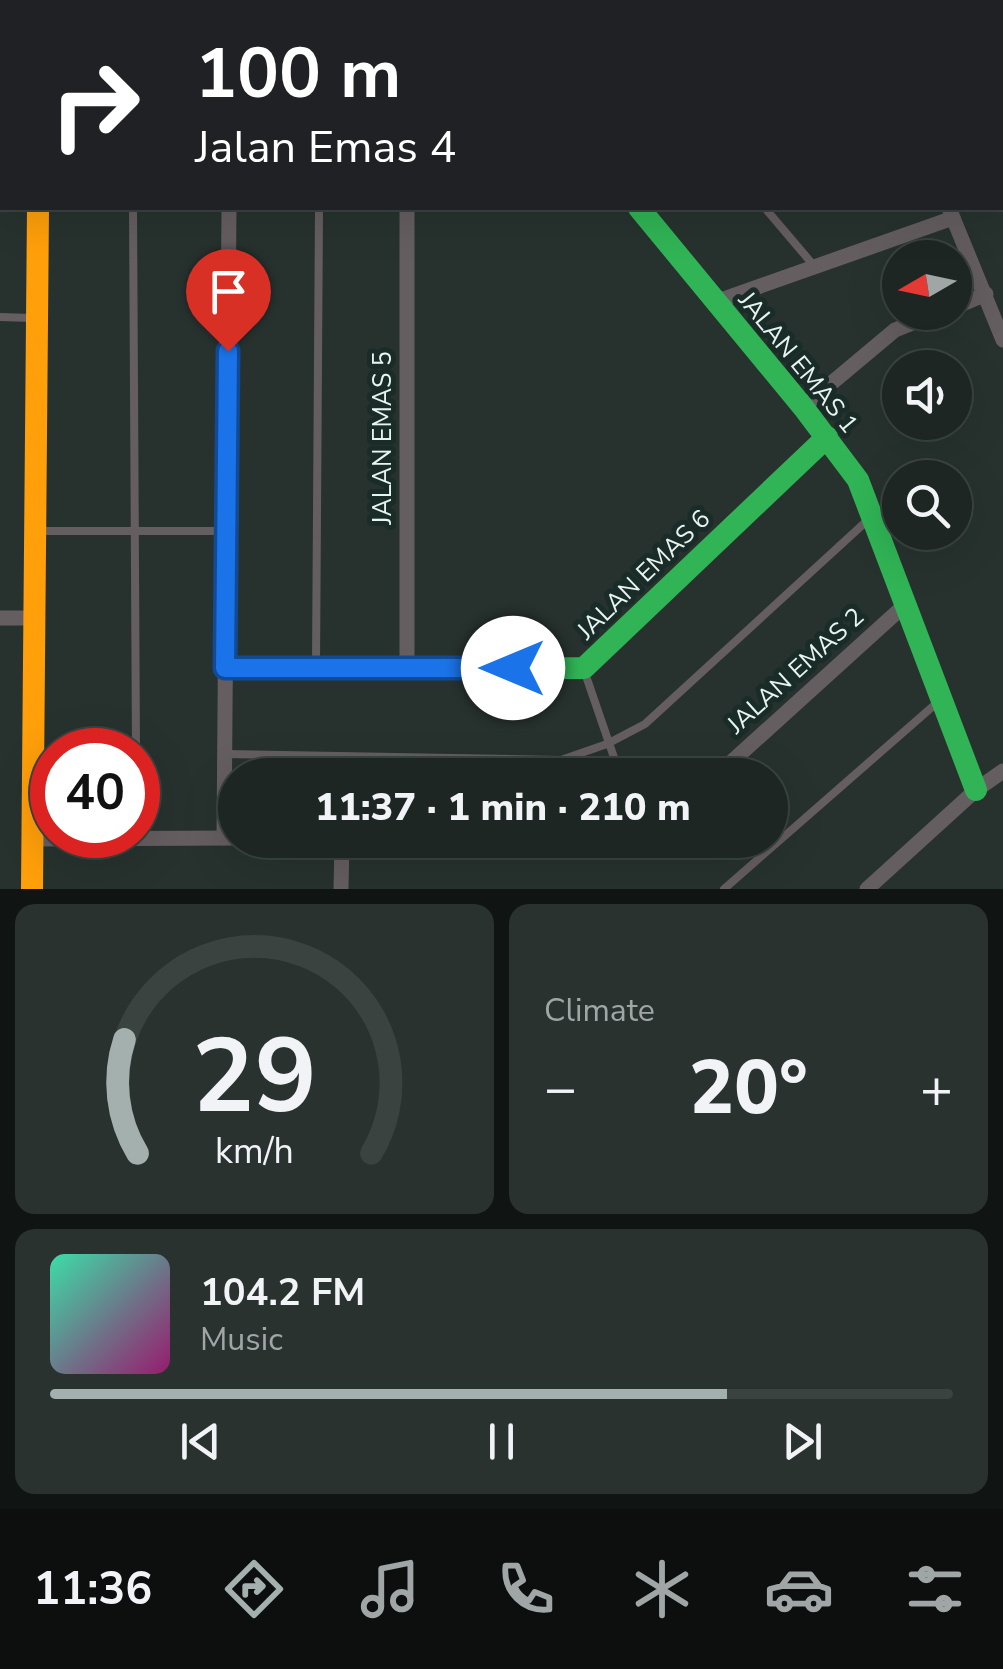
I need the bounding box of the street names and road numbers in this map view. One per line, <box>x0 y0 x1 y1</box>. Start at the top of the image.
street label: JALAN EMAS 1 <box>730 284 866 441</box>
street label: JALAN EMAS 5 <box>366 351 400 526</box>
street label: JALAN EMAS 6 <box>569 502 718 648</box>
street label: JALAN EMAS 2 <box>719 600 871 742</box>

